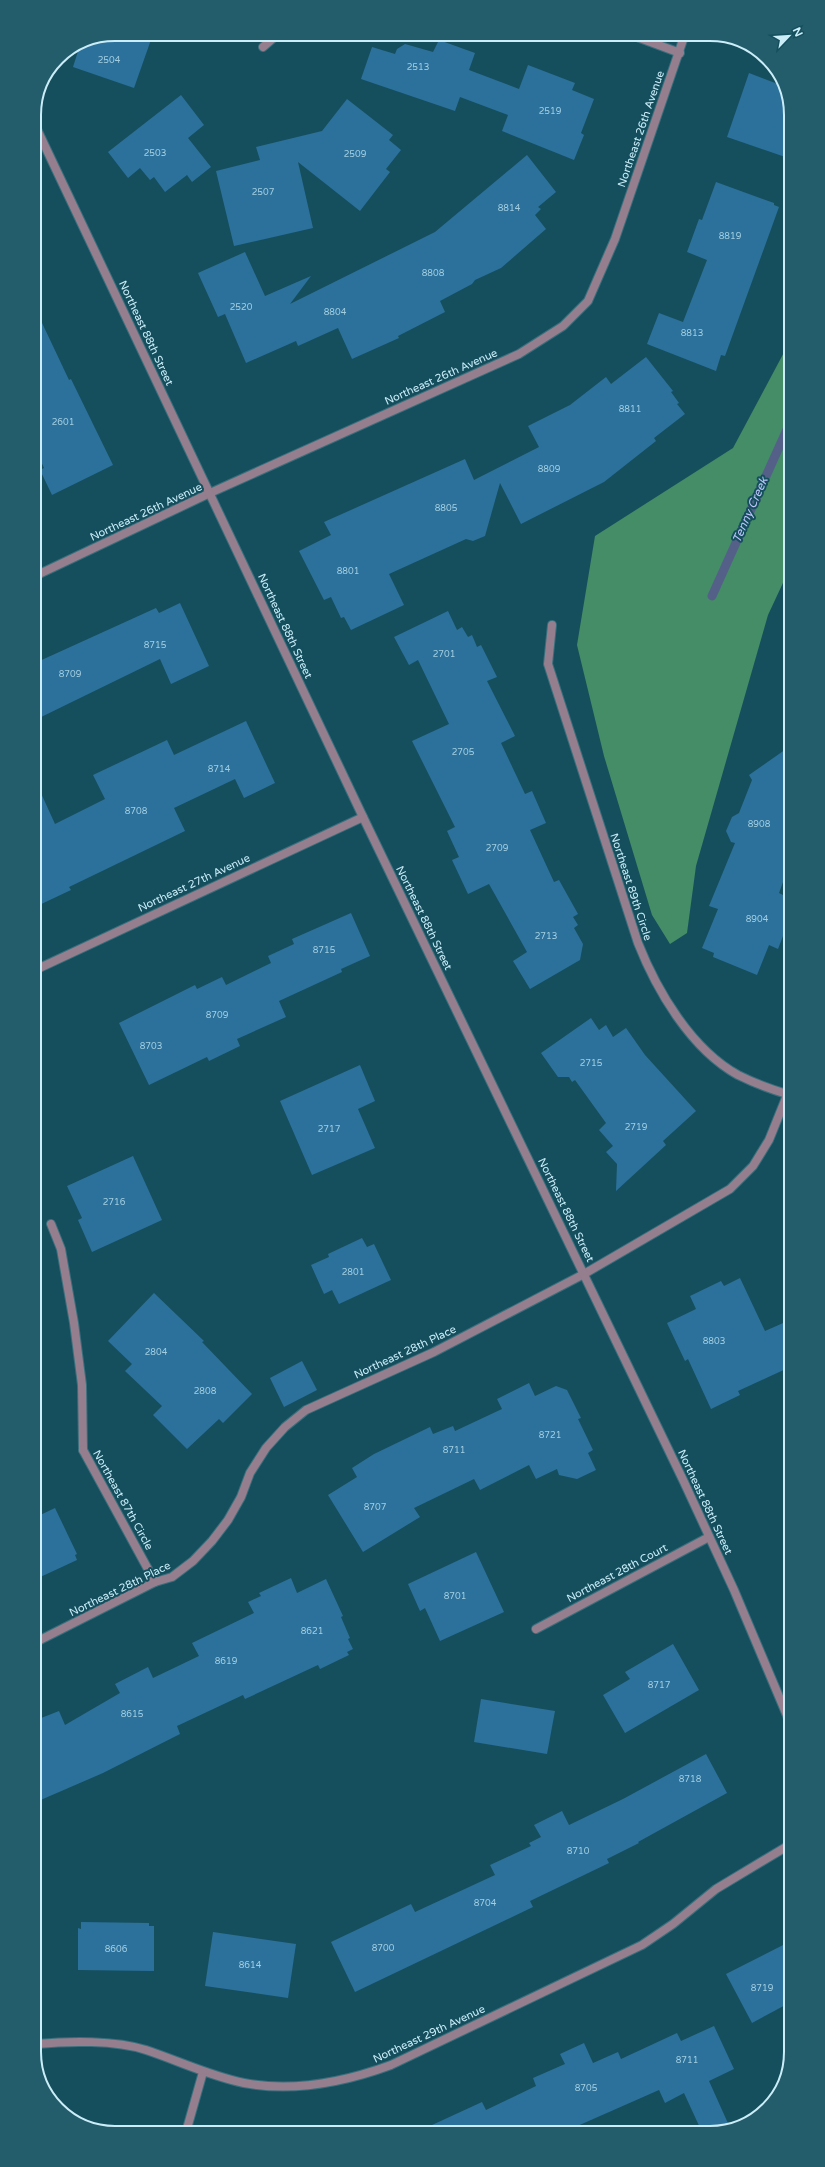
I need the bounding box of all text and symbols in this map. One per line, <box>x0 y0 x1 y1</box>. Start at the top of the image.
north arrow <box>769 16 809 56</box>
text: N <box>790 25 805 39</box>
house number: 2504 <box>98 55 121 66</box>
house number: 2513 <box>407 62 429 73</box>
street label: Northeast 26th Avenue <box>615 69 667 189</box>
house number: 2519 <box>539 106 562 117</box>
house number: 2503 <box>144 148 166 159</box>
house number: 2509 <box>344 149 367 160</box>
house number: 2507 <box>252 187 275 198</box>
house number: 8814 <box>498 203 521 214</box>
house number: 8819 <box>719 231 742 242</box>
house number: 8808 <box>422 268 445 279</box>
street label: Northeast 88th Street <box>116 279 176 387</box>
house number: 2520 <box>230 302 253 313</box>
house number: 8804 <box>324 307 347 318</box>
house number: 8813 <box>681 328 703 339</box>
street label: Northeast 26th Avenue <box>383 346 499 408</box>
house number: 8811 <box>619 404 641 415</box>
house number: 2601 <box>52 417 74 428</box>
house number: 8809 <box>538 464 561 475</box>
water label: Tenny Creek <box>729 474 771 545</box>
street label: Northeast 26th Avenue <box>88 480 204 544</box>
house number: 8805 <box>435 503 458 514</box>
house number: 8801 <box>337 566 359 577</box>
street label: Northeast 88th Street <box>255 572 315 680</box>
house number: 8715 <box>144 640 167 651</box>
house number: 2701 <box>433 649 455 660</box>
house number: 8709 <box>59 669 82 680</box>
house number: 2705 <box>452 747 475 758</box>
house number: 8714 <box>208 764 231 775</box>
house number: 8708 <box>125 806 148 817</box>
house number: 8908 <box>748 819 771 830</box>
street label: Northeast 89th Circle <box>608 832 654 942</box>
house number: 2709 <box>486 843 509 854</box>
street label: Northeast 27th Avenue <box>136 851 252 915</box>
street label: Northeast 88th Street <box>393 864 455 972</box>
house number: 8904 <box>746 914 769 925</box>
house number: 2713 <box>535 931 557 942</box>
house number: 8715 <box>313 945 336 956</box>
house number: 8709 <box>206 1010 229 1021</box>
house number: 8703 <box>140 1041 162 1052</box>
house number: 2715 <box>580 1058 603 1069</box>
house number: 2719 <box>625 1122 648 1133</box>
house number: 2717 <box>318 1124 341 1135</box>
street label: Northeast 88th Street <box>535 1156 597 1264</box>
house number: 2716 <box>103 1197 126 1208</box>
house number: 2801 <box>342 1267 364 1278</box>
street label: Northeast 28th Place <box>352 1323 458 1381</box>
house number: 8803 <box>703 1336 725 1347</box>
house number: 2804 <box>145 1347 168 1358</box>
house number: 2808 <box>194 1386 217 1397</box>
house number: 8721 <box>539 1430 561 1441</box>
house number: 8711 <box>443 1445 465 1456</box>
street label: Northeast 87th Circle <box>90 1448 156 1552</box>
street label: Northeast 88th Street <box>675 1448 735 1556</box>
house number: 8707 <box>364 1502 387 1513</box>
street label: Northeast 28th Court <box>564 1541 670 1605</box>
street label: Northeast 28th Place <box>67 1559 173 1619</box>
house number: 8701 <box>444 1591 466 1602</box>
house number: 8621 <box>301 1626 323 1637</box>
house number: 8619 <box>215 1656 238 1667</box>
house number: 8717 <box>648 1680 671 1691</box>
house number: 8615 <box>121 1709 144 1720</box>
house number: 8718 <box>679 1774 702 1785</box>
house number: 8710 <box>567 1846 590 1857</box>
house number: 8704 <box>474 1898 497 1909</box>
house number: 8700 <box>372 1943 395 1954</box>
house number: 8606 <box>105 1944 128 1955</box>
house number: 8614 <box>239 1960 262 1971</box>
house number: 8719 <box>751 1983 774 1994</box>
street label: Northeast 29th Avenue <box>371 2002 487 2066</box>
house number: 8711 <box>676 2055 698 2066</box>
house number: 8705 <box>575 2083 598 2094</box>

